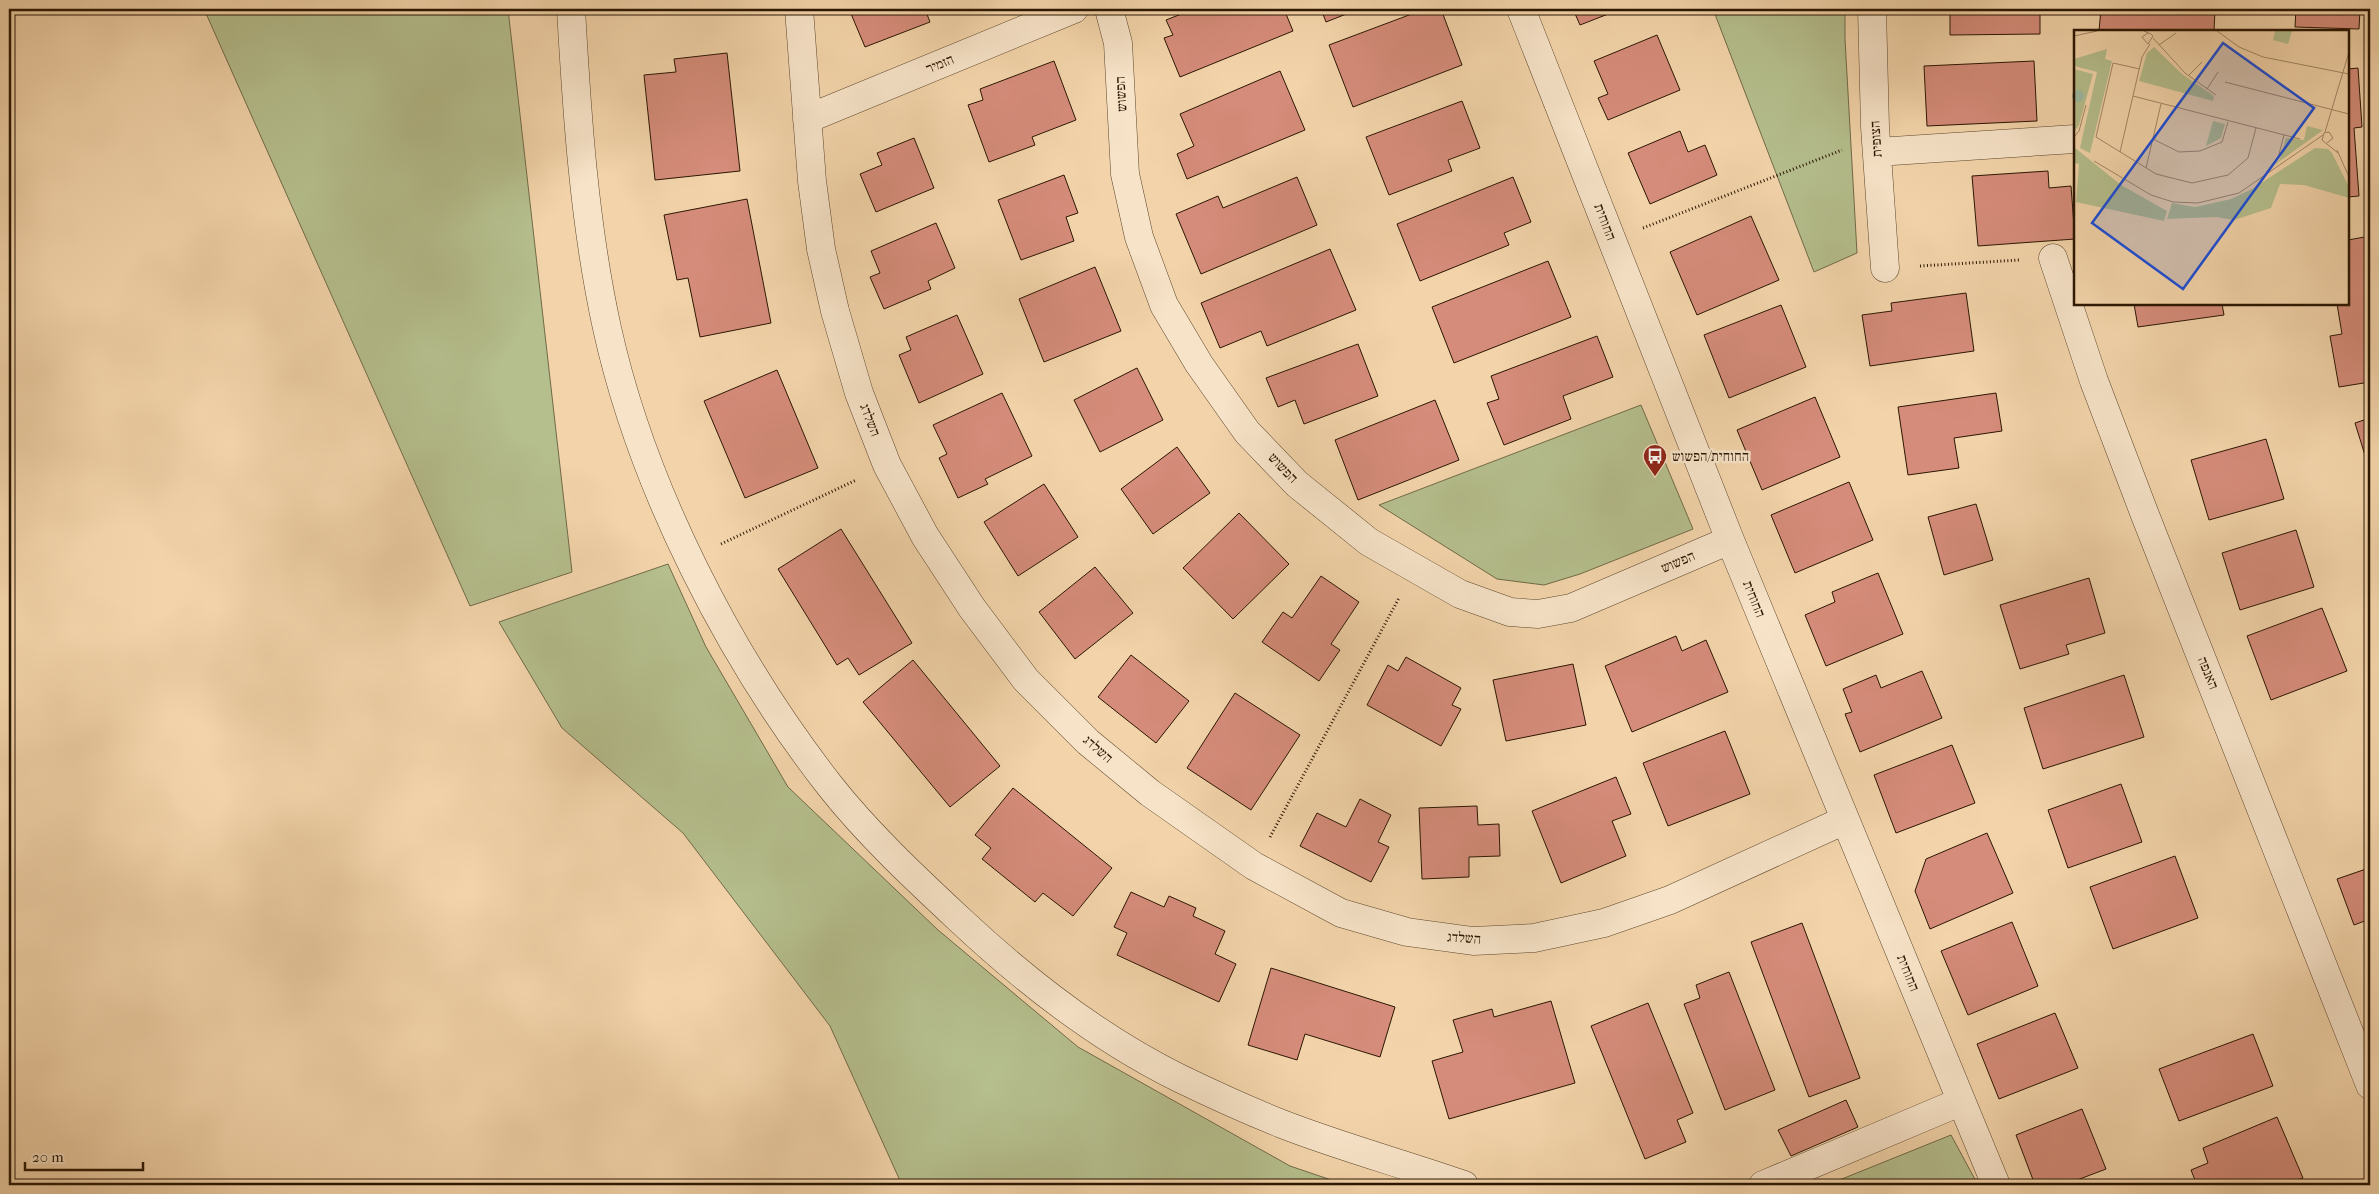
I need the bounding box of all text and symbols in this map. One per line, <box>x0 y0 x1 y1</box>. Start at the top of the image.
inset map <box>2074 30 2349 305</box>
street label: הזמיר <box>924 51 956 77</box>
street label: הפשוש <box>1112 76 1130 112</box>
street label: הצופית <box>1866 120 1886 158</box>
street label: החוחית <box>1590 201 1620 243</box>
street label: השלדג <box>856 401 884 439</box>
bus stop icon: החוחית/הפשוש <box>1642 443 1668 477</box>
place label: החוחית/הפשוש <box>1672 448 1749 465</box>
street label: הפשוש <box>1265 449 1301 487</box>
street label: הפשוש <box>1658 547 1698 577</box>
street label: החוחית <box>1739 578 1769 620</box>
street label: האנפה <box>2194 654 2222 692</box>
street label: השלדג <box>1080 731 1116 767</box>
street label: השלדג <box>1447 928 1481 948</box>
street label: החוחית <box>1893 952 1923 994</box>
scale bar <box>25 1139 142 1171</box>
text: 20 m <box>32 1148 64 1166</box>

